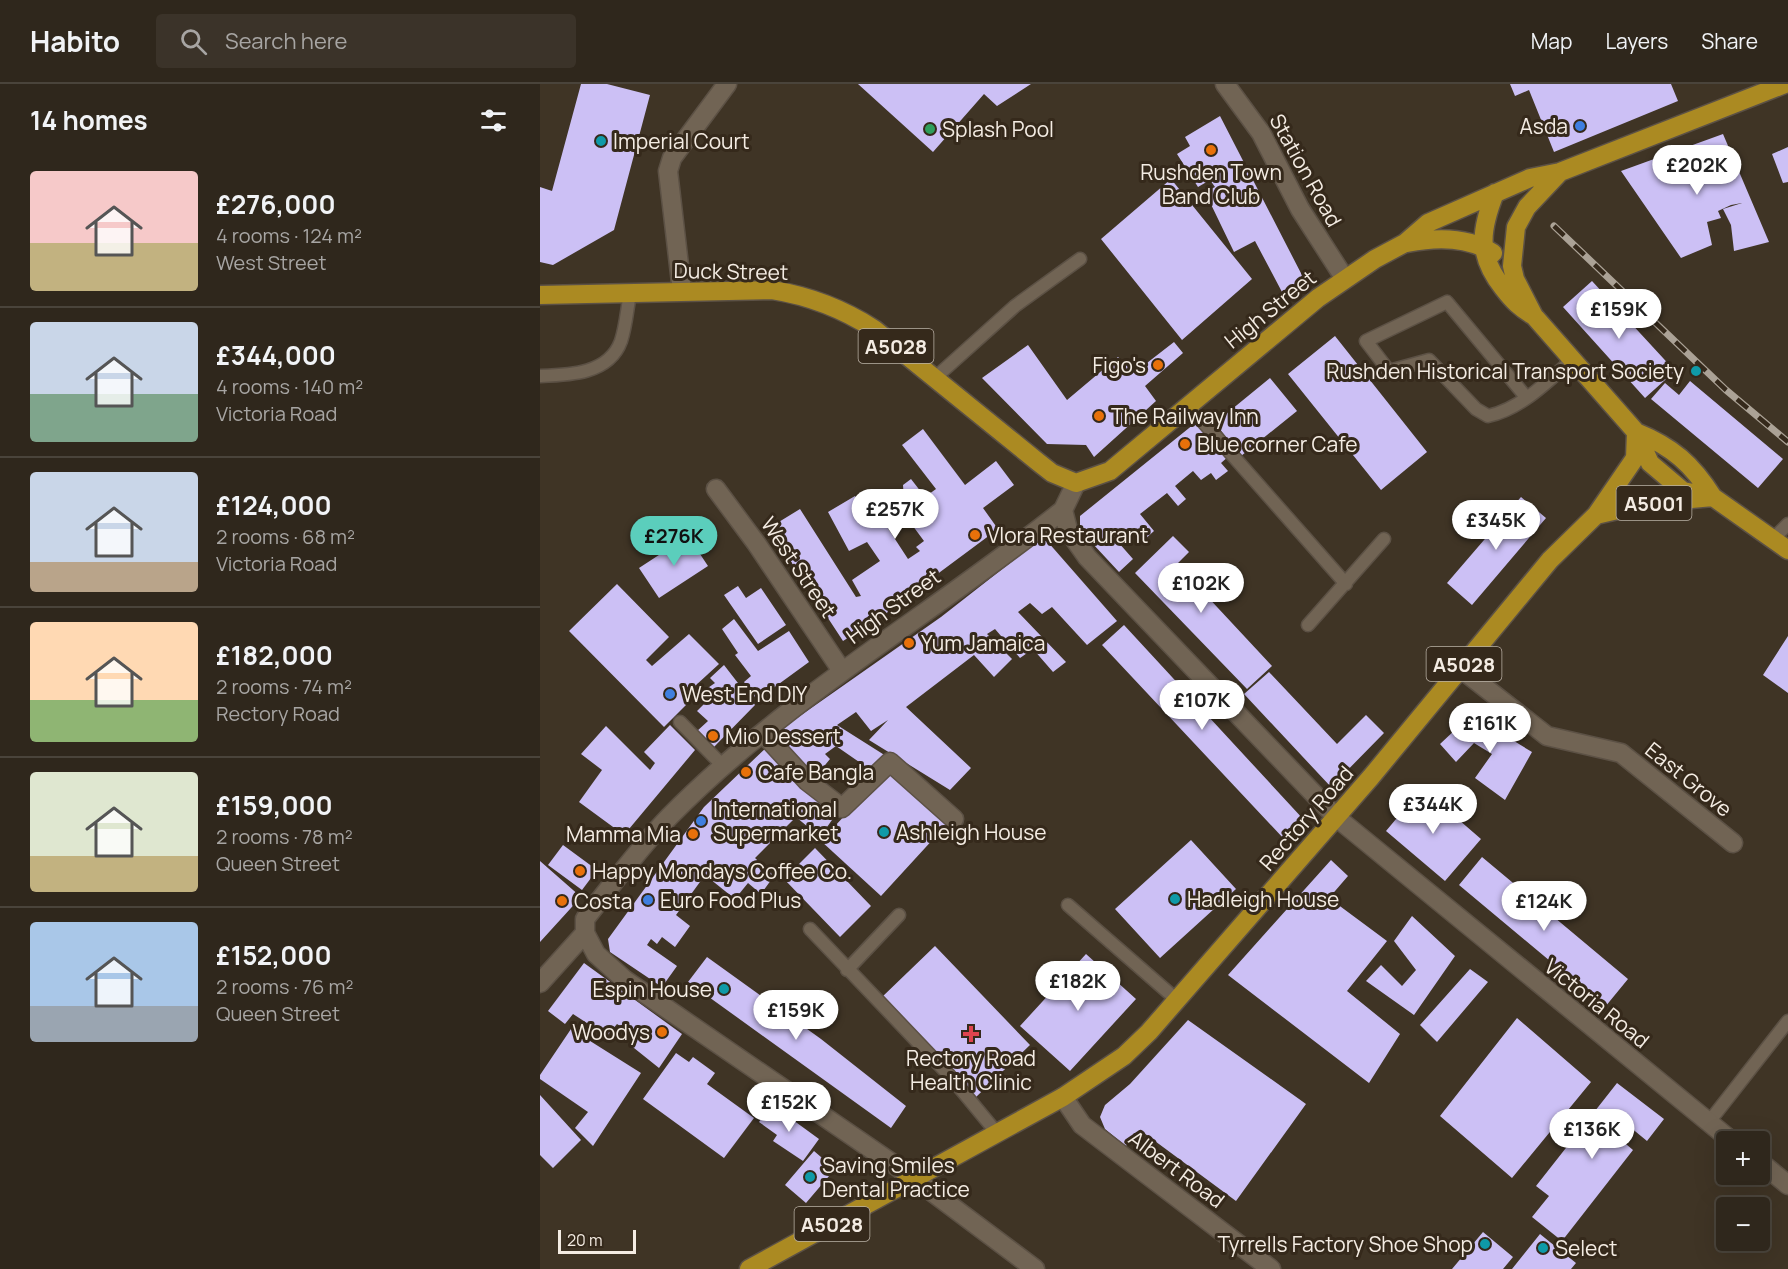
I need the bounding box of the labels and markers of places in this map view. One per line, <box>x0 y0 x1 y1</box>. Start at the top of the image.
place label: Asda <box>1520 112 1568 140</box>
place label: Splash Pool <box>942 115 1054 143</box>
marker: Asda <box>1573 119 1587 133</box>
marker: Splash Pool <box>923 122 937 136</box>
place label: Imperial Court <box>613 127 750 155</box>
marker: Imperial Court <box>594 134 608 148</box>
marker: Rushden Town Band Club <box>1204 143 1218 157</box>
pin: £202K <box>1655 145 1739 196</box>
place label: Rushden Town Band Club <box>1140 158 1282 210</box>
pin: £159K <box>1577 289 1661 340</box>
place label: Figo's <box>1092 351 1146 379</box>
place label: Rushden Historical Transport Society <box>1326 357 1684 385</box>
marker: Figo's <box>1151 358 1165 372</box>
marker: Rushden Historical Transport Society <box>1689 364 1703 378</box>
place label: The Railway Inn <box>1111 402 1259 430</box>
marker: The Railway Inn <box>1092 409 1106 423</box>
place label: Blue corner Cafe <box>1197 430 1357 458</box>
marker: Blue corner Cafe <box>1178 437 1192 451</box>
pin: £257K <box>853 489 937 540</box>
pin: £345K <box>1454 500 1538 551</box>
pin: £276K <box>632 516 716 567</box>
place label: Vlora Restaurant <box>987 521 1148 549</box>
marker: Vlora Restaurant <box>968 528 982 542</box>
pin: £102K <box>1159 563 1243 614</box>
place label: Yum Jamaica <box>921 629 1045 657</box>
marker: Yum Jamaica <box>902 636 916 650</box>
place label: West End DIY <box>682 680 807 708</box>
pin: £107K <box>1160 680 1244 731</box>
marker: West End DIY <box>663 687 677 701</box>
pin: £161K <box>1448 703 1532 754</box>
place label: Mio Dessert <box>725 722 841 750</box>
marker: Mio Dessert <box>706 729 720 743</box>
place label: Cafe Bangla <box>758 758 874 786</box>
marker: Cafe Bangla <box>739 765 753 779</box>
pin: £344K <box>1391 784 1475 835</box>
place label: International Supermarket <box>713 795 839 847</box>
marker: International Supermarket <box>694 814 708 828</box>
place label: Ashleigh House <box>896 818 1047 846</box>
place label: Mamma Mia <box>566 820 681 848</box>
marker: Ashleigh House <box>877 825 891 839</box>
marker: Mamma Mia <box>686 827 700 841</box>
place label: Happy Mondays Coffee Co. <box>592 857 852 885</box>
marker: Happy Mondays Coffee Co. <box>573 864 587 878</box>
pin: £124K <box>1502 881 1586 932</box>
place label: Hadleigh House <box>1187 885 1339 913</box>
place label: Euro Food Plus <box>660 886 801 914</box>
place label: Costa <box>574 887 632 915</box>
marker: Hadleigh House <box>1168 892 1182 906</box>
marker: Euro Food Plus <box>641 893 655 907</box>
marker: Costa <box>555 894 569 908</box>
pin: £182K <box>1036 961 1120 1012</box>
place label: Espin House <box>592 975 712 1003</box>
marker: Espin House <box>717 982 731 996</box>
pin: £159K <box>754 990 838 1041</box>
place label: Woodys <box>572 1018 650 1046</box>
marker: Woodys <box>655 1025 669 1039</box>
marker: Rectory Road Health Clinic <box>962 1025 980 1043</box>
place label: Rectory Road Health Clinic <box>906 1044 1036 1096</box>
pin: £152K <box>747 1082 831 1133</box>
pin: £136K <box>1550 1109 1634 1160</box>
place label: Saving Smiles Dental Practice <box>822 1151 970 1203</box>
marker: Saving Smiles Dental Practice <box>803 1170 817 1184</box>
place label: Tyrrells Factory Shoe Shop <box>1217 1230 1473 1258</box>
place label: Select <box>1555 1234 1617 1262</box>
marker: Tyrrells Factory Shoe Shop <box>1478 1237 1492 1251</box>
marker: Select <box>1536 1241 1550 1255</box>

